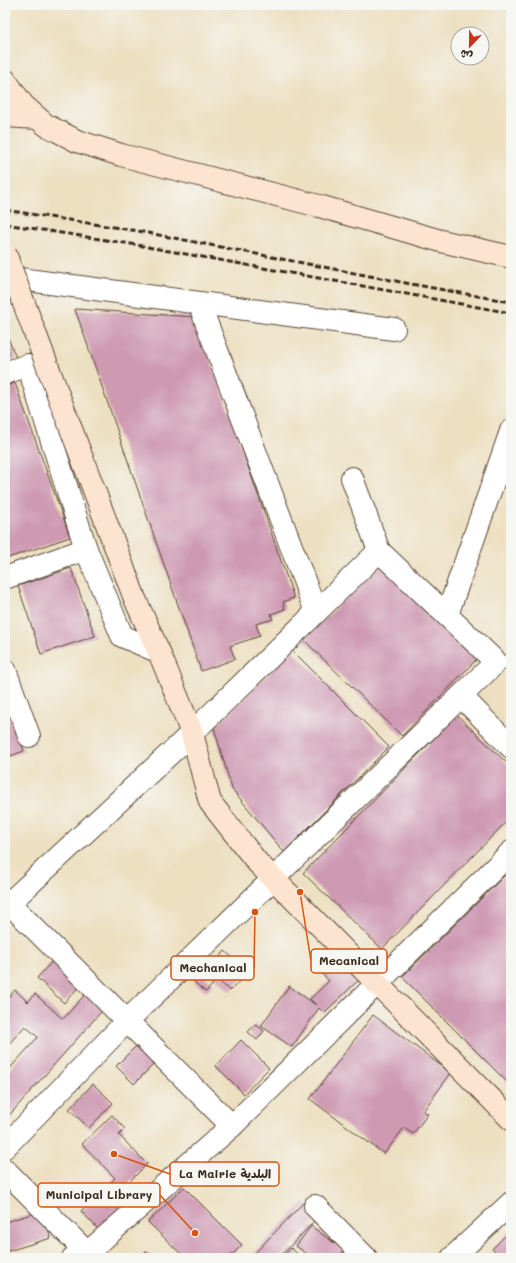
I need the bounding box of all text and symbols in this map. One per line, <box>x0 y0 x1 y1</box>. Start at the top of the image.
north arrow <box>450 26 490 66</box>
text: ش <box>458 47 474 65</box>
callout: Mecanical <box>311 949 387 973</box>
text: Mecanical <box>319 952 379 968</box>
callout: Mechanical <box>171 956 254 980</box>
text: Mechanical <box>179 959 247 975</box>
callout: La Mairie البلدية <box>170 1162 279 1186</box>
text: La Mairie البلدية <box>179 1165 271 1181</box>
callout: Municipal Library <box>38 1183 160 1207</box>
text: Municipal Library <box>46 1186 153 1202</box>

